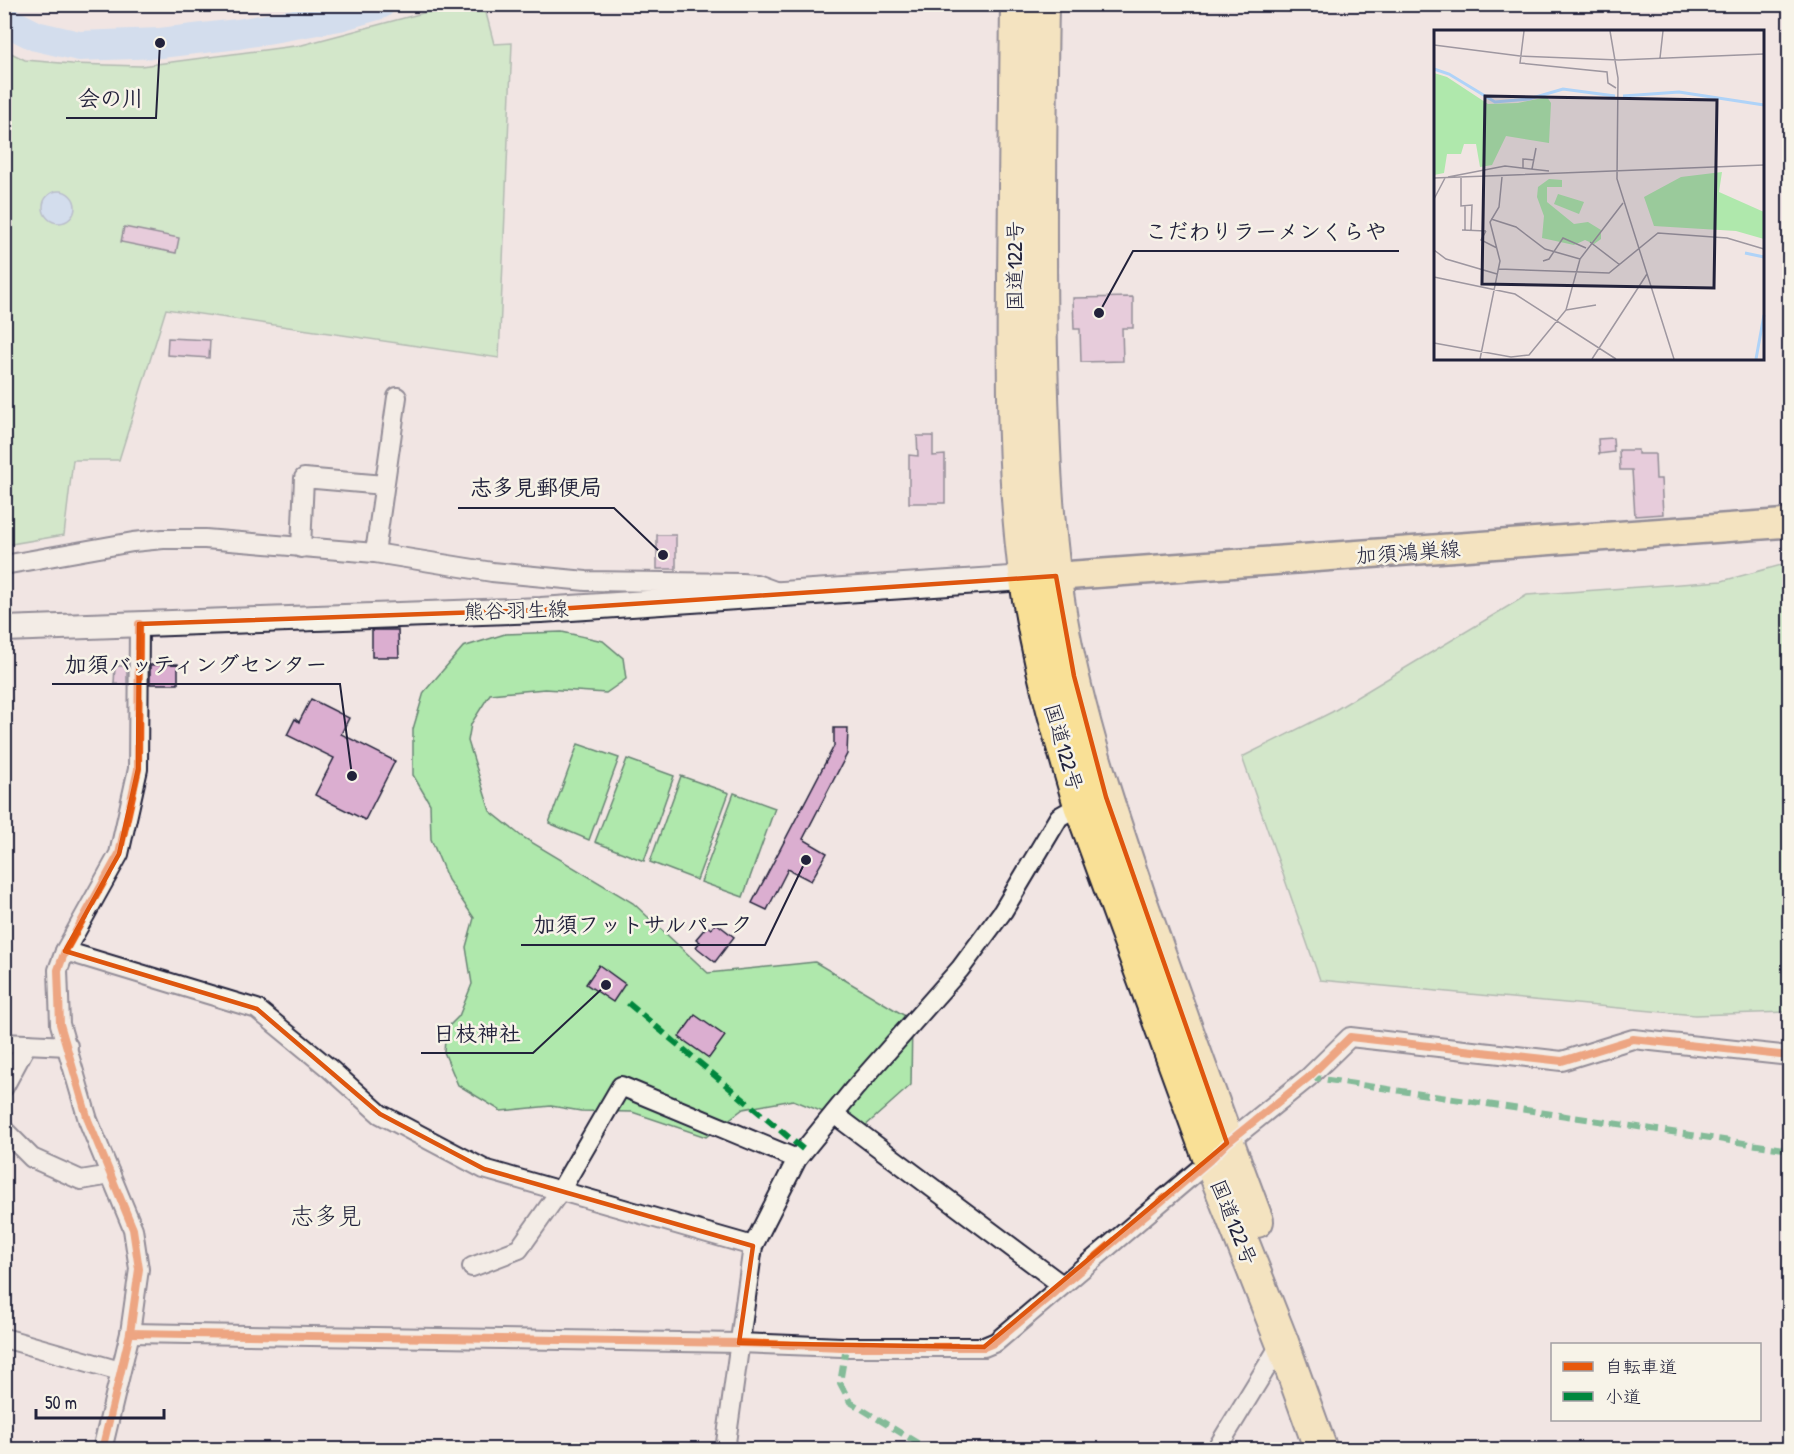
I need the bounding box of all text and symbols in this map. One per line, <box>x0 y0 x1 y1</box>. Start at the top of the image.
inset map <box>1434 30 1764 360</box>
callout: 会の川 <box>66 78 156 118</box>
text: 会の川 <box>78 83 144 113</box>
callout: こだわりラーメンくらや <box>1133 211 1399 251</box>
text: こだわりラーメンくらや <box>1145 216 1387 246</box>
street label: 国道122号 <box>1000 221 1029 311</box>
callout: 志多見郵便局 <box>458 468 614 508</box>
text: 志多見郵便局 <box>470 472 602 502</box>
street label: 加須鴻巣線 <box>1355 534 1461 570</box>
street label: 熊谷羽生線 <box>463 594 569 626</box>
callout: 加須バッティングセンター <box>52 644 340 684</box>
text: 加須バッティングセンター <box>65 649 327 679</box>
street label: 国道122号 <box>1038 700 1090 794</box>
callout: 加須フットサルパーク <box>521 905 765 945</box>
text: 加須フットサルパーク <box>533 909 753 939</box>
callout: 日枝神社 <box>421 1013 533 1053</box>
text: 日枝神社 <box>433 1018 521 1048</box>
street label: 国道122号 <box>1204 1175 1264 1269</box>
district label: 志多見 <box>290 1199 362 1231</box>
legend <box>1551 1343 1761 1421</box>
text: 自転車道 <box>1605 1354 1677 1379</box>
scale bar <box>36 1382 164 1420</box>
text: 小道 <box>1605 1384 1641 1409</box>
text: 50 m <box>45 1390 77 1415</box>

